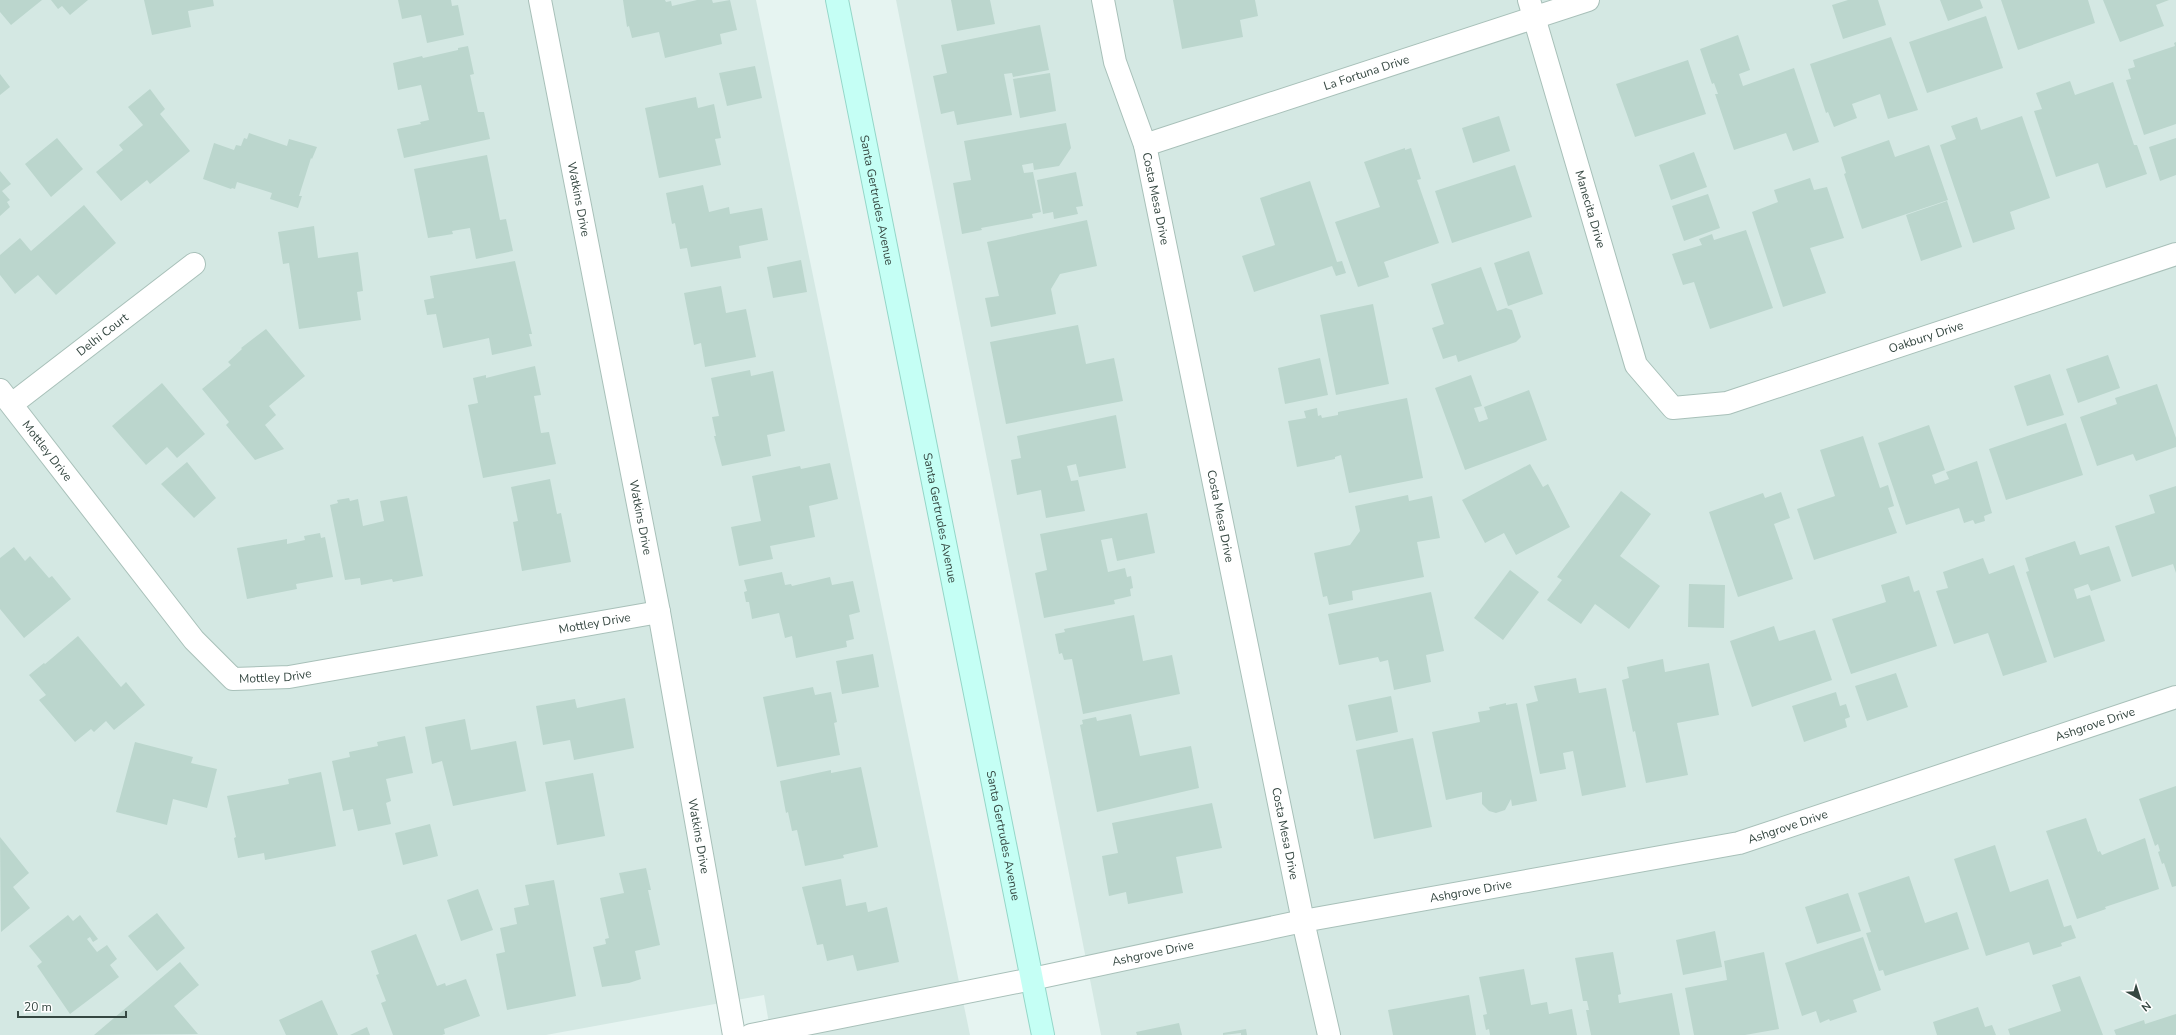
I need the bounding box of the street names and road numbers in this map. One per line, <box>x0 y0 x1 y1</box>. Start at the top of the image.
street label: La Fortuna Drive <box>1321 51 1411 94</box>
street label: Santa Gertrudes Avenue <box>856 134 898 267</box>
street label: Costa Mesa Drive <box>1139 151 1173 246</box>
street label: Watkins Drive <box>564 160 594 238</box>
street label: Manecita Drive <box>1571 168 1609 250</box>
street label: Delhi Court <box>73 309 132 360</box>
street label: Oakbury Drive <box>1887 317 1965 357</box>
street label: Mottley Drive <box>19 417 76 484</box>
street label: Santa Gertrudes Avenue <box>919 451 961 584</box>
street label: Costa Mesa Drive <box>1203 468 1238 564</box>
street label: Watkins Drive <box>625 478 656 556</box>
street label: Mottley Drive <box>557 609 632 637</box>
street label: Mottley Drive <box>239 665 313 687</box>
street label: Ashgrove Drive <box>2053 703 2137 745</box>
street label: Santa Gertrudes Avenue <box>983 769 1024 902</box>
street label: Costa Mesa Drive <box>1268 786 1302 881</box>
street label: Watkins Drive <box>684 797 713 875</box>
street label: Ashgrove Drive <box>1746 806 1830 847</box>
street label: Ashgrove Drive <box>1428 876 1513 906</box>
street label: Ashgrove Drive <box>1110 937 1195 970</box>

